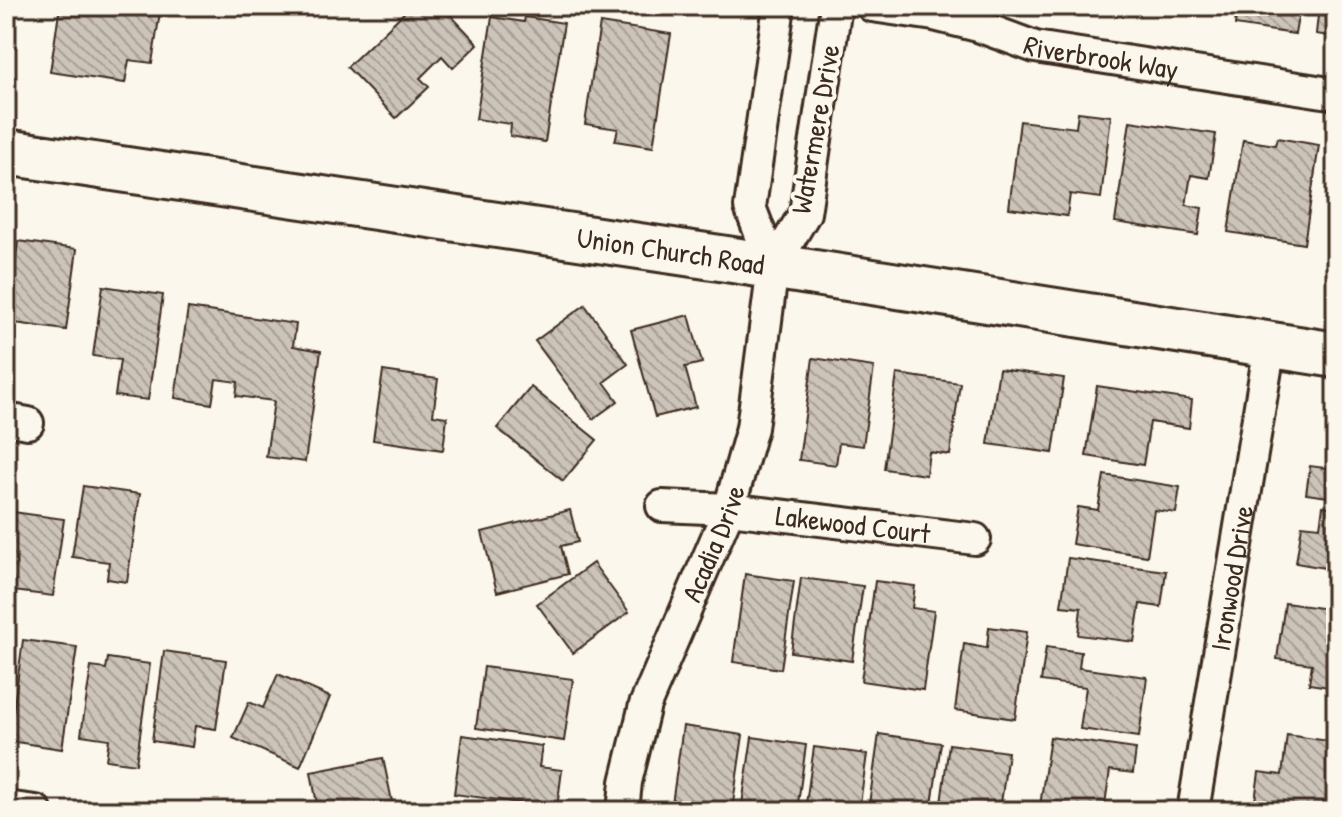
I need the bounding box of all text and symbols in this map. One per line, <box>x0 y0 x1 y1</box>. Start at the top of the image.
street label: Riverbrook Way <box>1019 26 1181 88</box>
street label: Watermere Drive <box>781 41 849 217</box>
street label: Union Church Road <box>575 218 767 284</box>
street label: Acadia Drive <box>672 481 754 608</box>
street label: Lakewood Court <box>774 496 933 552</box>
street label: Ironwood Drive <box>1201 503 1262 654</box>

